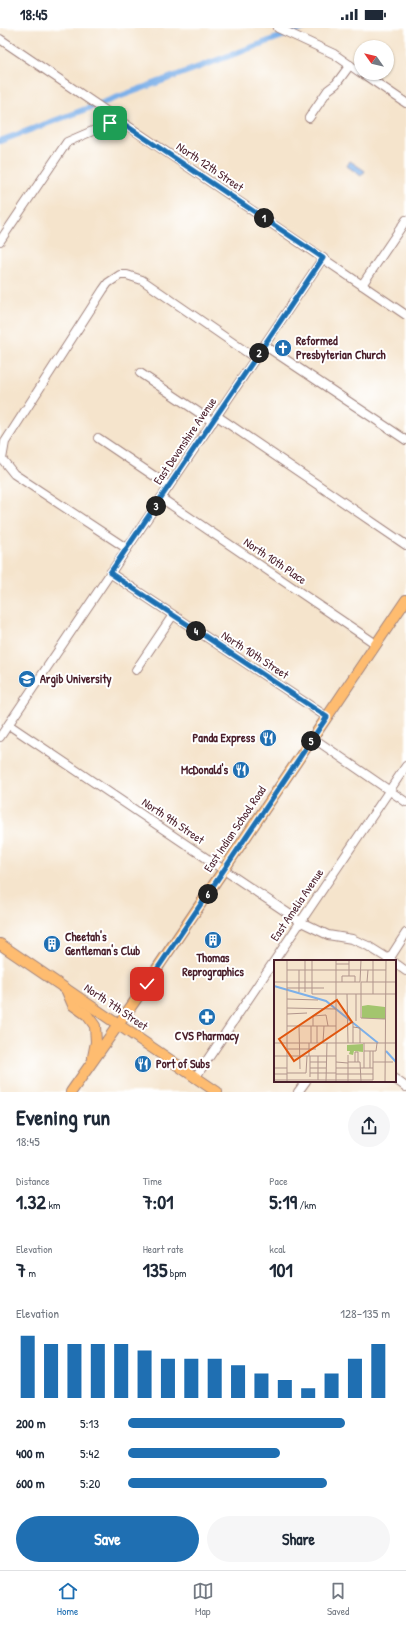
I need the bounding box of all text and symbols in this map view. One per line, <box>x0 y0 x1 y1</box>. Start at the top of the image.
text: 18:45 <box>20 4 47 25</box>
north arrow <box>354 40 394 80</box>
map controls <box>354 40 394 80</box>
pin <box>93 106 127 140</box>
icon: arrive <box>99 112 121 134</box>
street label: North 12th Street <box>173 138 248 196</box>
pin: 1 <box>254 208 274 228</box>
text: 1 <box>262 211 266 225</box>
place label: Reformed Presbyterian Church <box>296 332 387 364</box>
church icon: Reformed Presbyterian Church <box>273 338 293 358</box>
pin: 2 <box>249 343 269 363</box>
text: 2 <box>256 346 262 360</box>
street label: East Devonshire Avenue <box>149 394 220 488</box>
pin: 3 <box>146 496 166 516</box>
text: 3 <box>154 499 158 513</box>
street label: North 10th Place <box>240 533 310 588</box>
pin: 4 <box>186 621 206 641</box>
text: 4 <box>194 624 198 638</box>
street label: North 10th Street <box>218 626 293 683</box>
school or university icon: Argib University <box>17 669 37 689</box>
place label: Argib University <box>40 670 112 688</box>
restaurant icon: Panda Express <box>258 728 278 748</box>
place label: Panda Express <box>193 729 255 747</box>
pin: 5 <box>301 731 321 751</box>
text: 5 <box>309 734 313 748</box>
restaurant icon: McDonald's <box>231 760 251 780</box>
place label: McDonald's <box>181 761 228 778</box>
street label: East Indian School Road <box>199 782 270 875</box>
street label: North 9th Street <box>139 793 209 848</box>
street label: East Amelia Avenue <box>266 865 327 944</box>
pin: 6 <box>198 884 218 904</box>
text: 6 <box>206 887 210 901</box>
place label: Cheetah's Gentleman's Club <box>65 928 140 959</box>
building icon: Thomas Reprographics <box>203 930 223 950</box>
building icon: Cheetah's Gentleman's Club <box>42 934 62 954</box>
place label: Thomas Reprographics <box>182 949 244 981</box>
inset map <box>274 960 396 1082</box>
pin <box>130 967 164 1001</box>
icon: check <box>136 973 158 995</box>
street label: North 7th Street <box>81 979 152 1035</box>
pharmacy icon: CVS Pharmacy <box>197 1007 217 1027</box>
place label: CVS Pharmacy <box>175 1027 239 1045</box>
restaurant icon: Port of Subs <box>133 1054 153 1074</box>
place label: Port of Subs <box>156 1055 210 1072</box>
text: Evening run <box>16 1102 110 1132</box>
button: share <box>348 1105 390 1147</box>
text: 18:45 <box>16 1132 40 1150</box>
text: Distance <box>16 1174 50 1188</box>
text: Time <box>143 1174 162 1188</box>
text: Pace <box>269 1174 288 1188</box>
text: 1.32 <box>16 1188 46 1215</box>
text: 7:01 <box>143 1188 173 1215</box>
text: 5:19 <box>269 1188 297 1215</box>
text: km <box>46 1198 60 1212</box>
text: /km <box>297 1198 316 1212</box>
text: Elevation <box>16 1242 53 1256</box>
text: Heart rate <box>143 1242 184 1256</box>
text: kcal <box>269 1242 285 1256</box>
text: 7 <box>16 1256 26 1283</box>
text: 135 <box>143 1256 167 1283</box>
text: 101 <box>269 1256 293 1283</box>
text: m <box>26 1266 36 1280</box>
text: bpm <box>167 1266 187 1280</box>
text: Elevation <box>16 1304 59 1322</box>
text: 128–135 m <box>340 1304 390 1322</box>
text: 200 m <box>16 1414 46 1432</box>
text: 5:13 <box>80 1414 99 1432</box>
text: 400 m <box>16 1444 44 1462</box>
text: 5:42 <box>80 1444 99 1462</box>
text: 600 m <box>16 1474 45 1492</box>
text: 5:20 <box>80 1474 100 1492</box>
button: Save <box>16 1516 199 1562</box>
button: Share <box>207 1516 390 1562</box>
tab: Home <box>57 1580 79 1618</box>
tab: Map <box>192 1580 214 1618</box>
tab: Saved <box>327 1580 349 1618</box>

